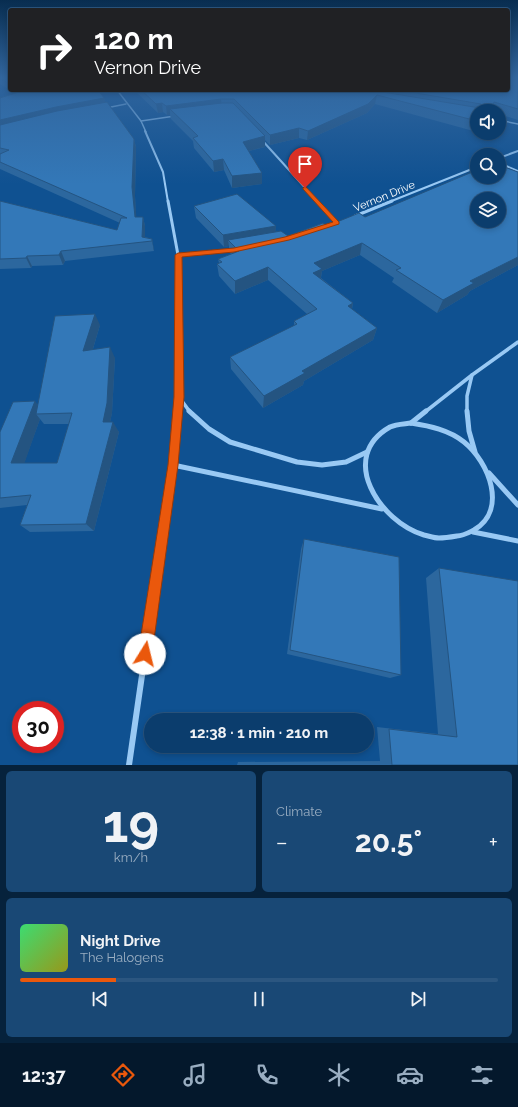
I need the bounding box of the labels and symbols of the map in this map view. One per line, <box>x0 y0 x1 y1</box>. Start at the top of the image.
pin <box>288 147 322 188</box>
street label: Vernon Drive <box>351 178 417 215</box>
position arrow <box>124 633 166 675</box>
speed limit sign: 30 <box>12 701 64 753</box>

